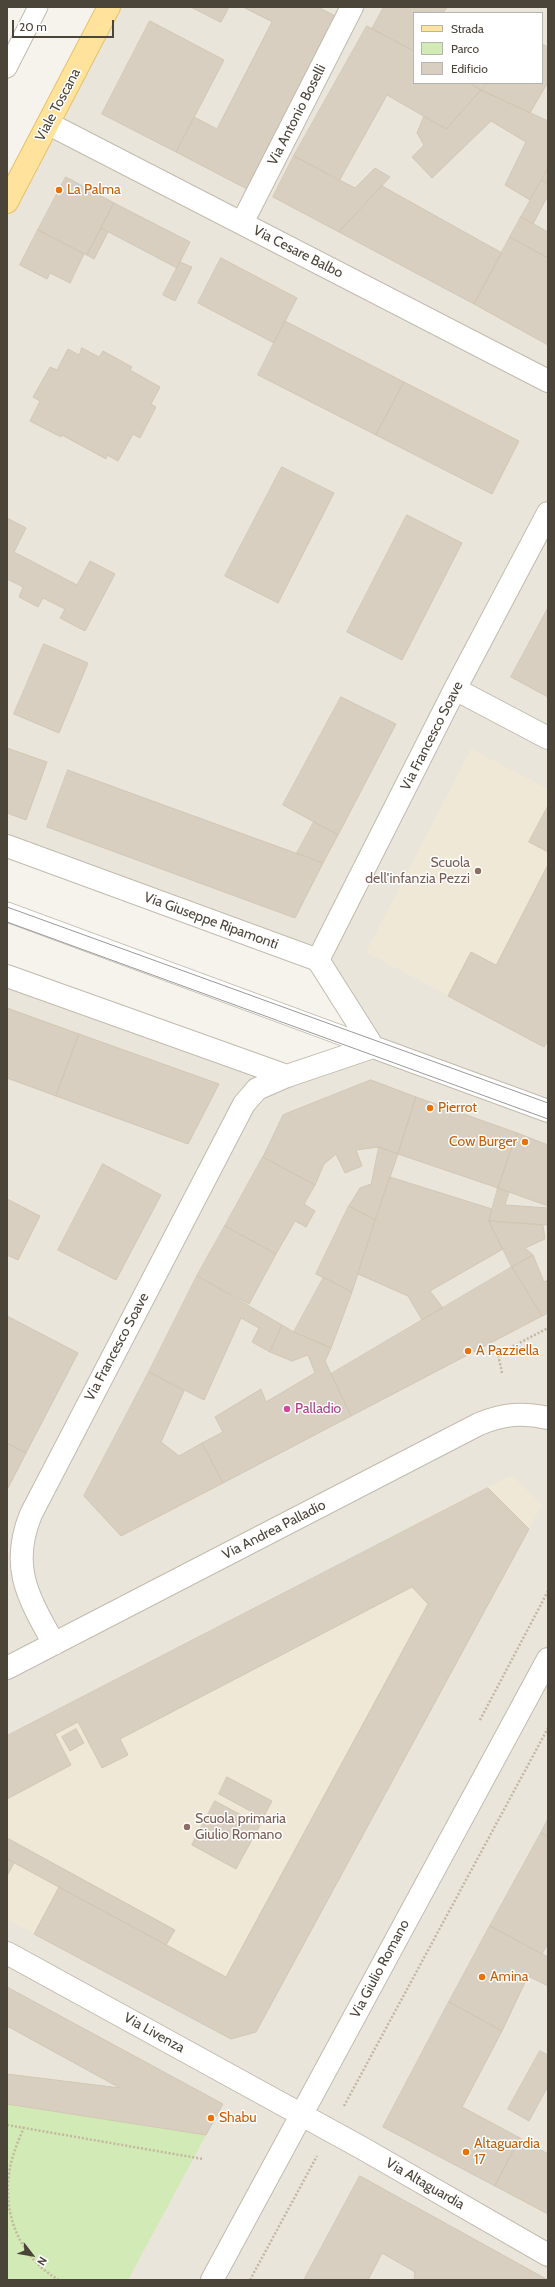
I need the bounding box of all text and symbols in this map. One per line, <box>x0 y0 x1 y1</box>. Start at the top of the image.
scale bar <box>14 12 116 38</box>
legend <box>413 12 543 84</box>
text: 20 m <box>19 19 47 34</box>
text: Strada <box>451 21 484 36</box>
text: Parco <box>451 41 479 56</box>
text: Edificio <box>451 61 488 76</box>
street label: Via Antonio Boselli <box>264 62 330 168</box>
street label: Viale Toscana <box>32 66 84 144</box>
place label: La Palma <box>67 182 121 198</box>
marker: La Palma <box>54 185 64 195</box>
street label: Via Cesare Balbo <box>250 222 346 282</box>
street label: Via Francesco Soave <box>397 679 467 793</box>
place label: Scuola dell'infanzia Pezzi <box>365 855 470 888</box>
marker: Scuola dell'infanzia Pezzi <box>473 866 483 876</box>
street label: Via Giuseppe Ripamonti <box>142 889 280 953</box>
place label: Pierrot <box>438 1100 477 1116</box>
marker: Pierrot <box>425 1103 435 1113</box>
place label: Cow Burger <box>449 1134 517 1150</box>
marker: Cow Burger <box>520 1137 530 1147</box>
street label: Via Francesco Soave <box>81 1290 153 1404</box>
place label: A Pazziella <box>476 1343 539 1359</box>
marker: A Pazziella <box>463 1346 473 1356</box>
place label: Palladio <box>295 1401 341 1417</box>
marker: Palladio <box>282 1404 292 1414</box>
street label: Via Andrea Palladio <box>219 1497 329 1563</box>
place label: Scuola primaria Giulio Romano <box>195 1811 286 1844</box>
marker: Scuola primaria Giulio Romano <box>182 1822 192 1832</box>
street label: Via Giulio Romano <box>347 1917 413 2021</box>
place label: Amina <box>490 1969 528 1985</box>
marker: Amina <box>477 1972 487 1982</box>
street label: Via Livenza <box>121 2009 187 2057</box>
place label: Shabu <box>219 2110 257 2126</box>
marker: Shabu <box>206 2113 216 2123</box>
place label: Altaguardia 17 <box>474 2136 540 2168</box>
marker: Altaguardia 17 <box>461 2147 471 2157</box>
street label: Via Altaguardia <box>383 2155 467 2213</box>
north arrow <box>12 2235 52 2275</box>
text: N <box>34 2254 50 2268</box>

